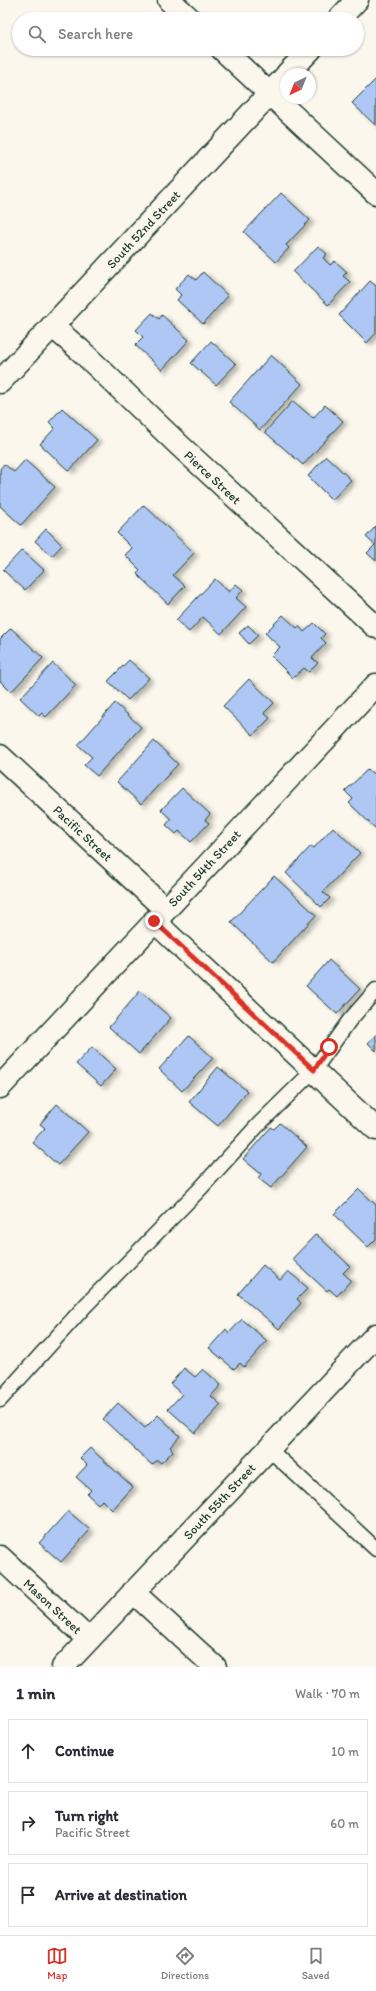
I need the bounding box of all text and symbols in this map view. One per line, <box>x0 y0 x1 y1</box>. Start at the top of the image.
search box <box>12 12 364 56</box>
icon: search <box>26 23 48 45</box>
text: Search here <box>58 25 133 43</box>
north arrow <box>280 68 316 104</box>
street label: South 52nd Street <box>103 187 183 271</box>
street label: Pierce Street <box>181 447 244 507</box>
street label: Pacific Street <box>50 802 115 864</box>
street label: South 54th Street <box>165 827 244 910</box>
route end <box>145 912 163 930</box>
route start <box>320 1038 338 1056</box>
street label: South 55th Street <box>180 1460 259 1543</box>
street label: Mason Street <box>21 1576 85 1637</box>
text: 1 min <box>16 1683 55 1703</box>
text: Walk · 70 m <box>295 1686 360 1701</box>
icon: ahead <box>17 1740 39 1762</box>
text: Continue <box>55 1742 114 1760</box>
text: 10 m <box>331 1744 359 1759</box>
text: Turn right <box>55 1807 119 1825</box>
icon: right <box>17 1812 39 1834</box>
text: 60 m <box>330 1816 359 1831</box>
text: Pacific Street <box>55 1825 130 1840</box>
icon: arrive <box>17 1884 39 1906</box>
text: Arrive at destination <box>55 1886 187 1904</box>
tab: Map <box>46 1945 68 1982</box>
tab: Directions <box>161 1945 209 1982</box>
tab: Saved <box>302 1945 330 1982</box>

